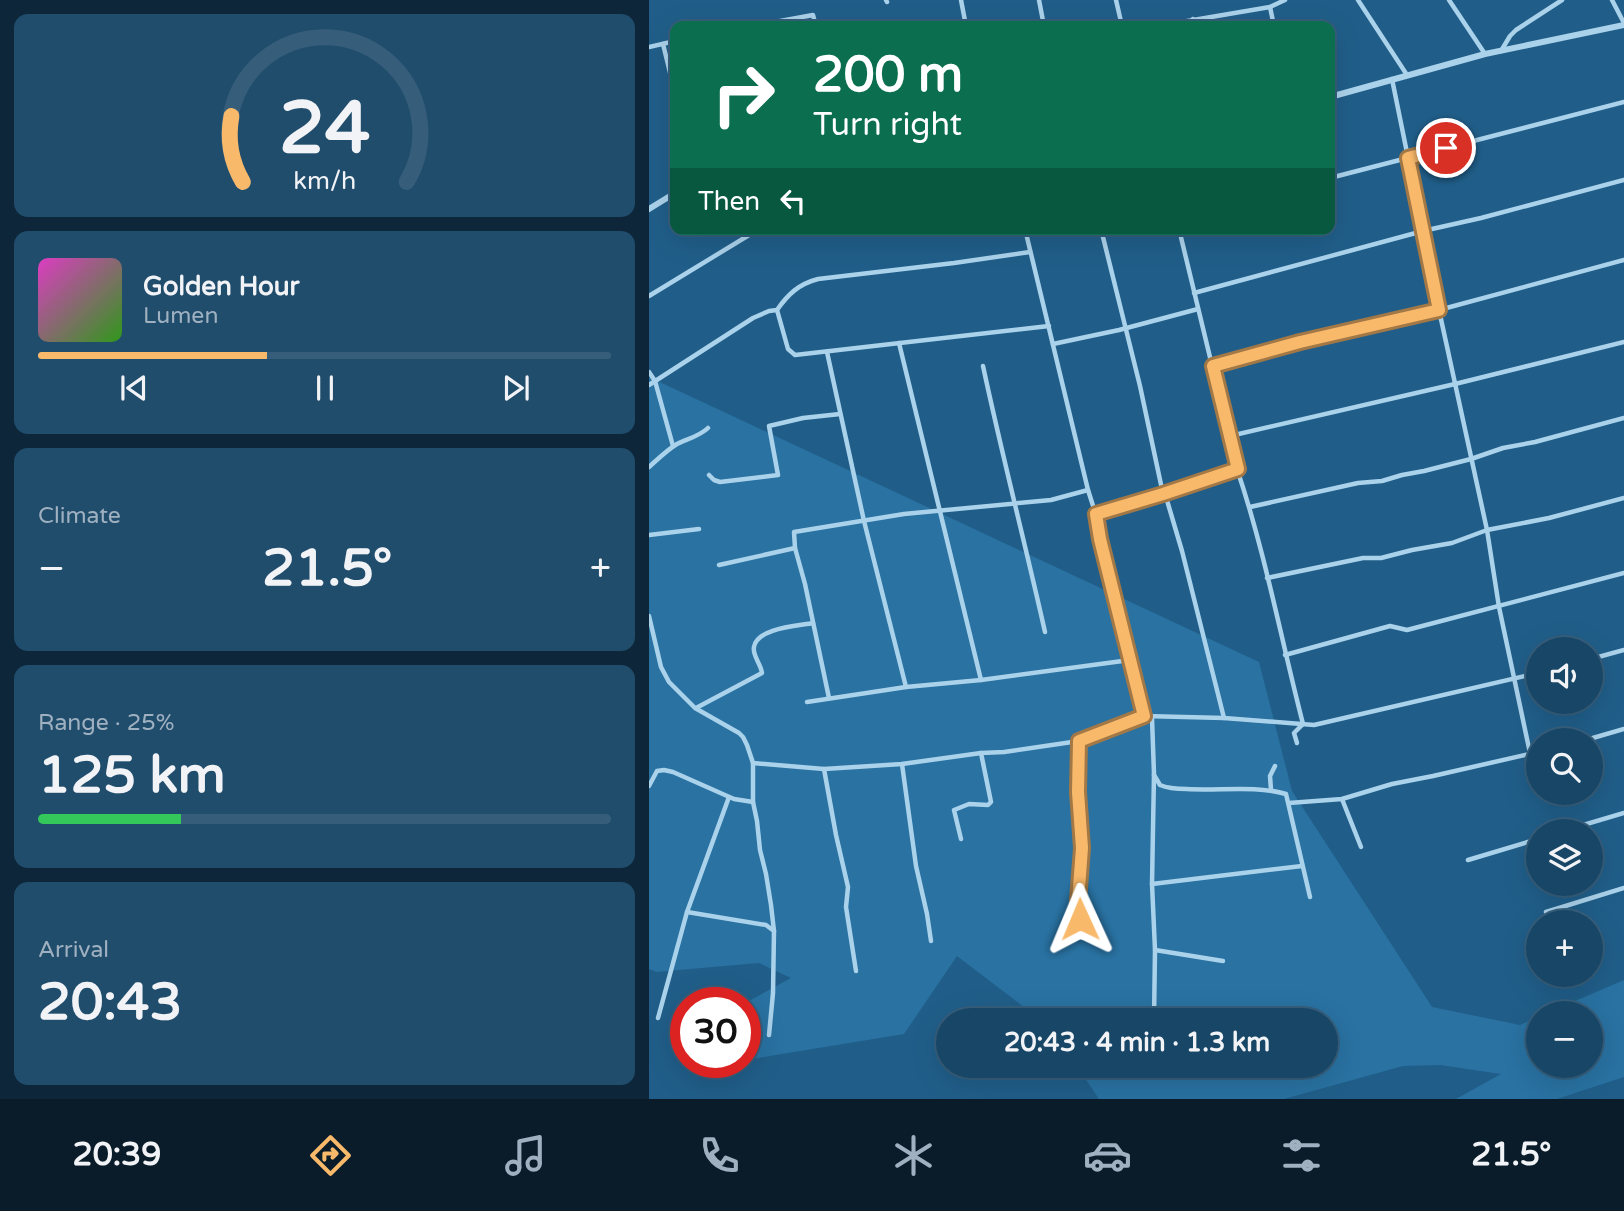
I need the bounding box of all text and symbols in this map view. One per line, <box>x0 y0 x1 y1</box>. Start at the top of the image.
text: 200 m <box>813 46 963 105</box>
icon: right <box>698 49 789 140</box>
text: 24 <box>279 85 370 173</box>
text: Turn right <box>813 106 962 144</box>
pin <box>1416 118 1476 178</box>
icon: arrive <box>1427 129 1465 167</box>
text: km/h <box>293 165 356 195</box>
icon: left <box>774 182 812 220</box>
text: Then <box>698 186 760 217</box>
text: Golden Hour <box>143 271 300 302</box>
text: Lumen <box>143 302 218 330</box>
icon: previous <box>115 369 153 407</box>
icon: pause <box>306 369 344 407</box>
icon: next <box>497 369 535 407</box>
text: Climate <box>38 502 121 530</box>
text: 21.5° <box>262 537 392 600</box>
text: − <box>38 546 65 592</box>
text: + <box>590 546 611 592</box>
map controls <box>1526 637 1603 1078</box>
button: sound <box>1526 637 1603 714</box>
text: Range · 25% <box>38 709 174 737</box>
button: search <box>1526 728 1603 805</box>
text: 125 km <box>38 744 226 807</box>
button: layers <box>1526 819 1603 896</box>
position arrow <box>1043 882 1117 956</box>
button: + <box>1526 910 1603 987</box>
text: Arrival <box>38 936 109 964</box>
text: 20:43 <box>38 971 182 1034</box>
speed limit sign: 30 <box>670 987 761 1078</box>
button: − <box>1526 1001 1603 1078</box>
text: 20:43 · 4 min · 1.3 km <box>1004 1027 1270 1058</box>
icon: directions <box>306 1131 355 1180</box>
icon: music <box>501 1131 550 1180</box>
icon: phone <box>695 1131 744 1180</box>
icon: climate <box>889 1131 938 1180</box>
icon: car <box>1083 1131 1132 1180</box>
icon: filters <box>1277 1131 1326 1180</box>
text: 20:39 <box>73 1136 161 1174</box>
text: 21.5° <box>1471 1136 1551 1174</box>

